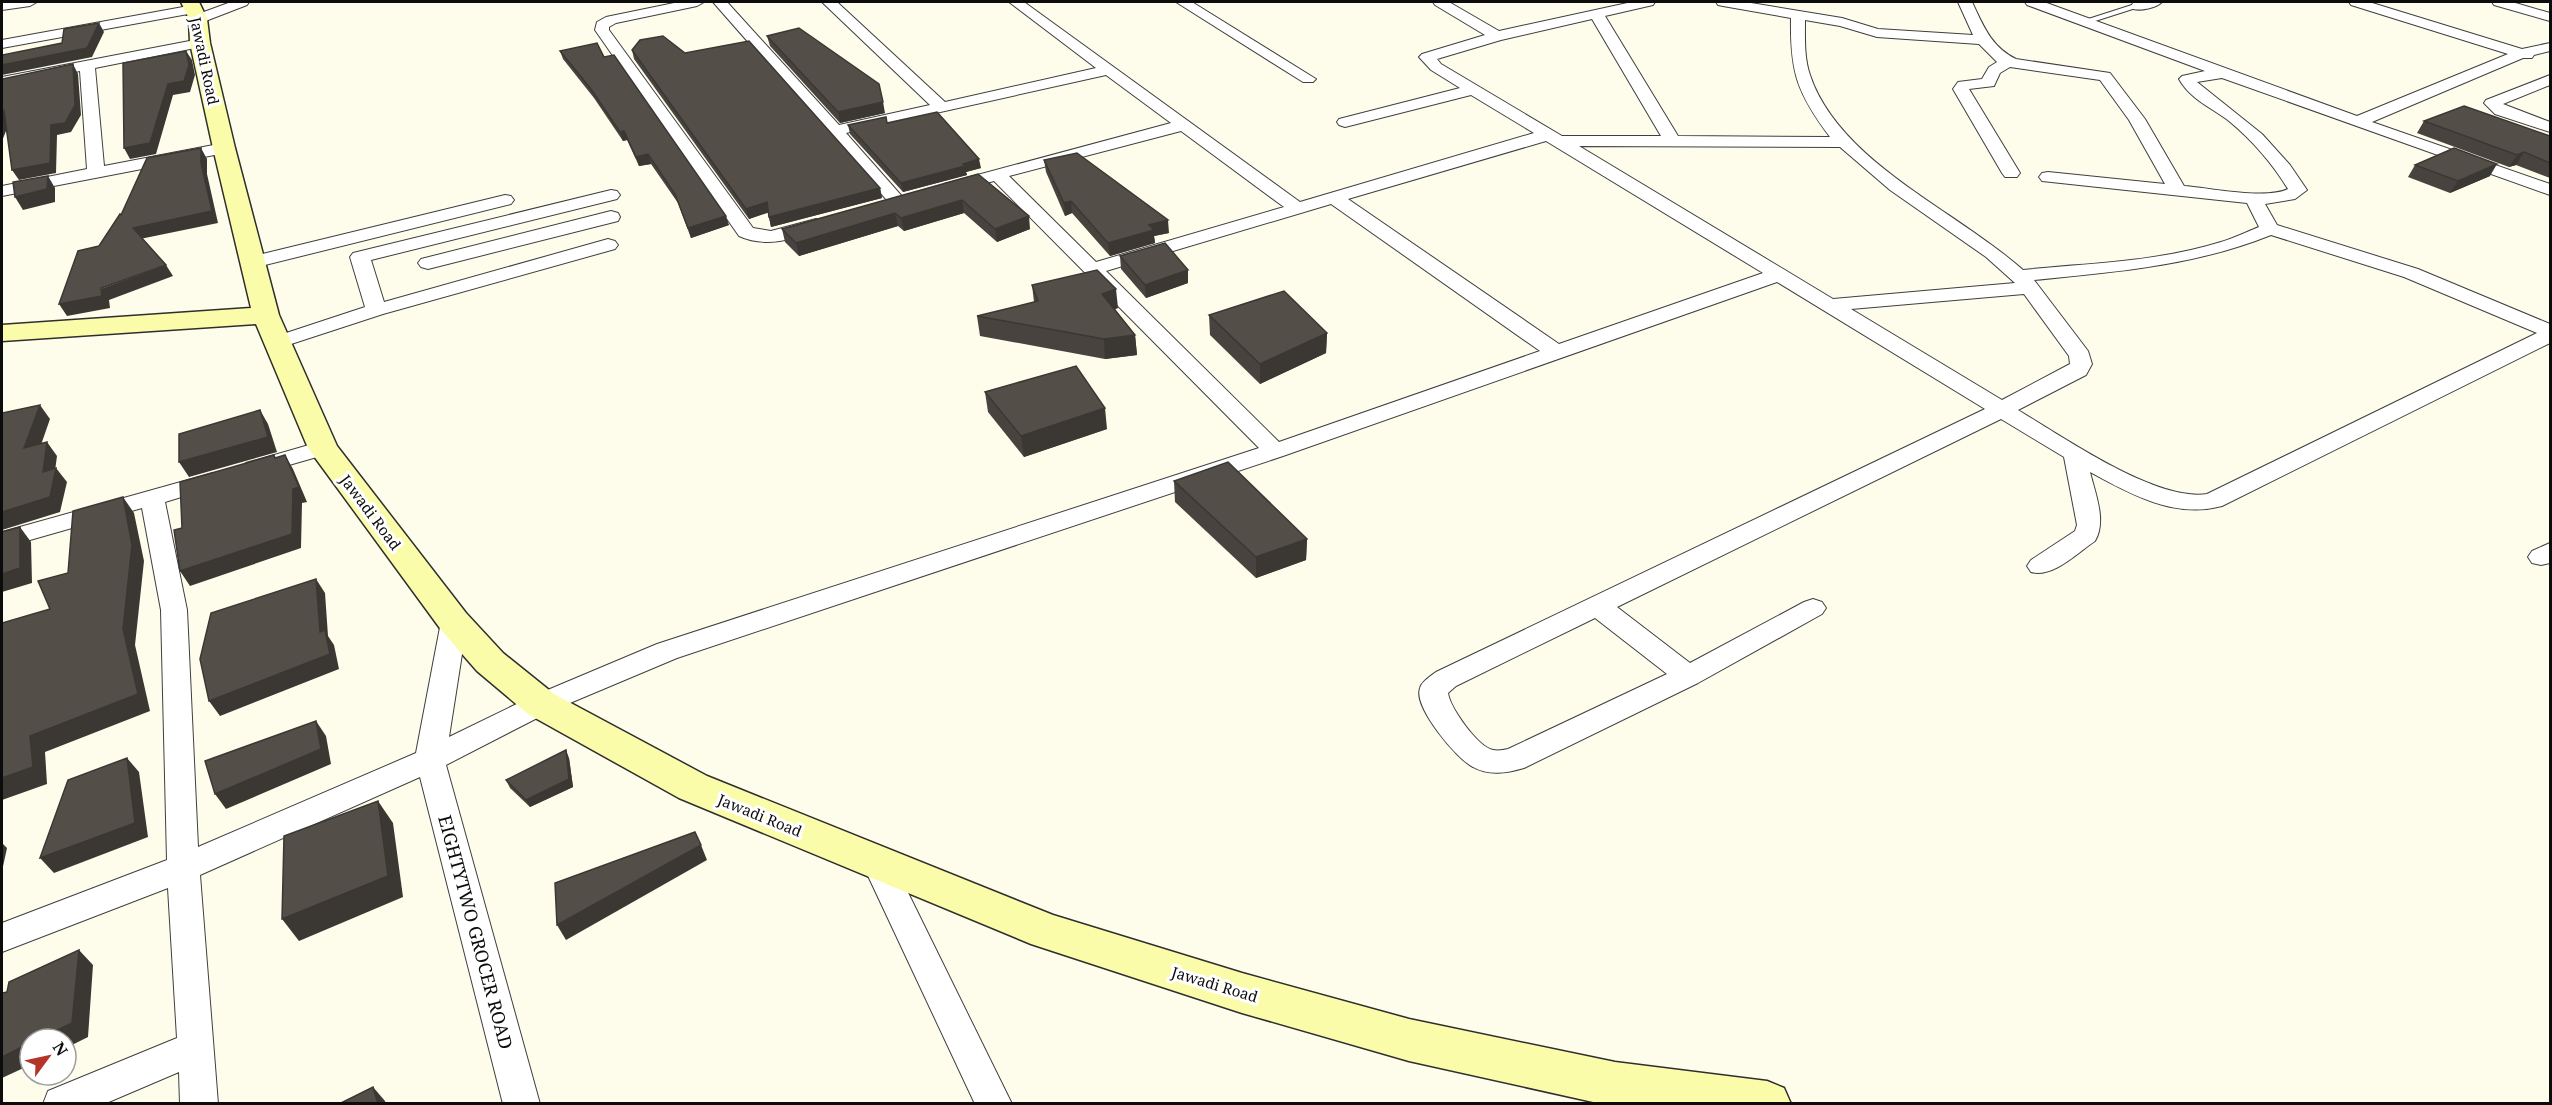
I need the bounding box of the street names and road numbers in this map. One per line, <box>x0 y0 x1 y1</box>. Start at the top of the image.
street label: Jawadi Road <box>186 14 224 107</box>
street label: Jawadi Road <box>336 470 406 554</box>
street label: Jawadi Road <box>714 789 805 841</box>
street label: EIGHTYTWO GROCER ROAD <box>433 812 519 1052</box>
street label: Jawadi Road <box>1168 961 1261 1007</box>

